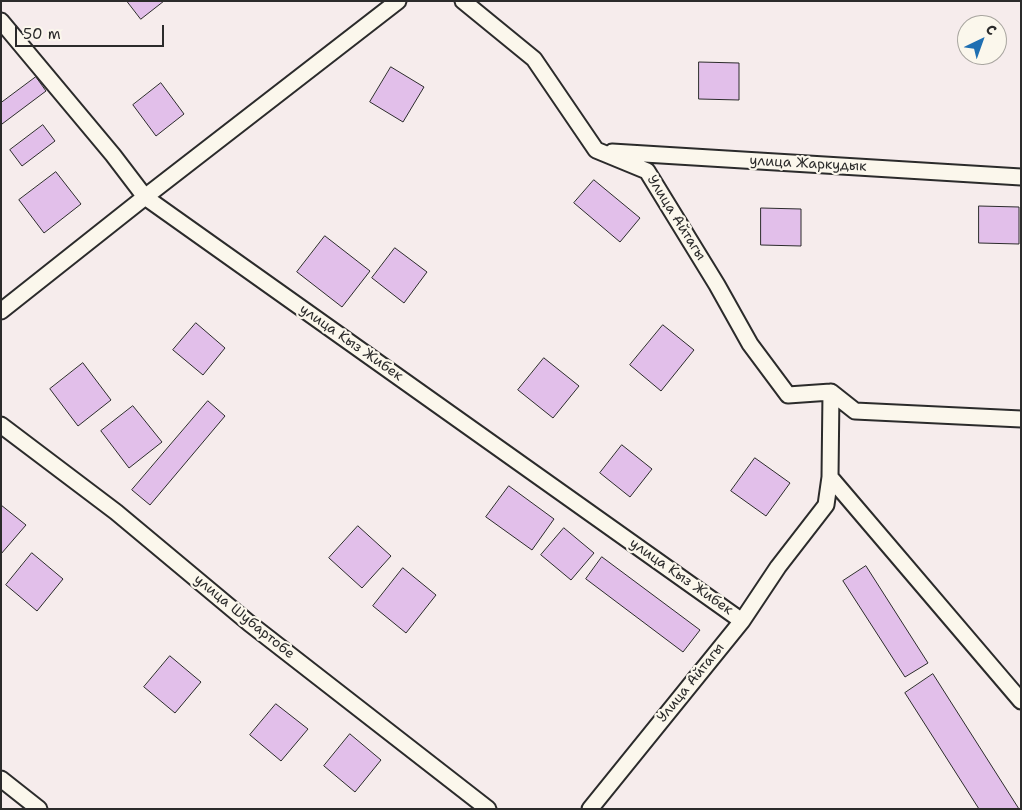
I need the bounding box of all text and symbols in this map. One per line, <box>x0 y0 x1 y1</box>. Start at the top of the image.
scale bar <box>18 15 166 47</box>
north arrow <box>957 15 1007 65</box>
text: С <box>982 20 1001 39</box>
text: 50 m <box>23 24 61 44</box>
street label: улица Жаркудык <box>749 153 867 175</box>
street label: Улица Айтагы <box>643 172 709 264</box>
street label: улица Кыз Жибек <box>296 301 406 385</box>
street label: улица Кыз Жибек <box>626 535 736 619</box>
street label: улица Шубартобе <box>190 571 298 663</box>
street label: Улица Айтагы <box>654 640 728 726</box>

